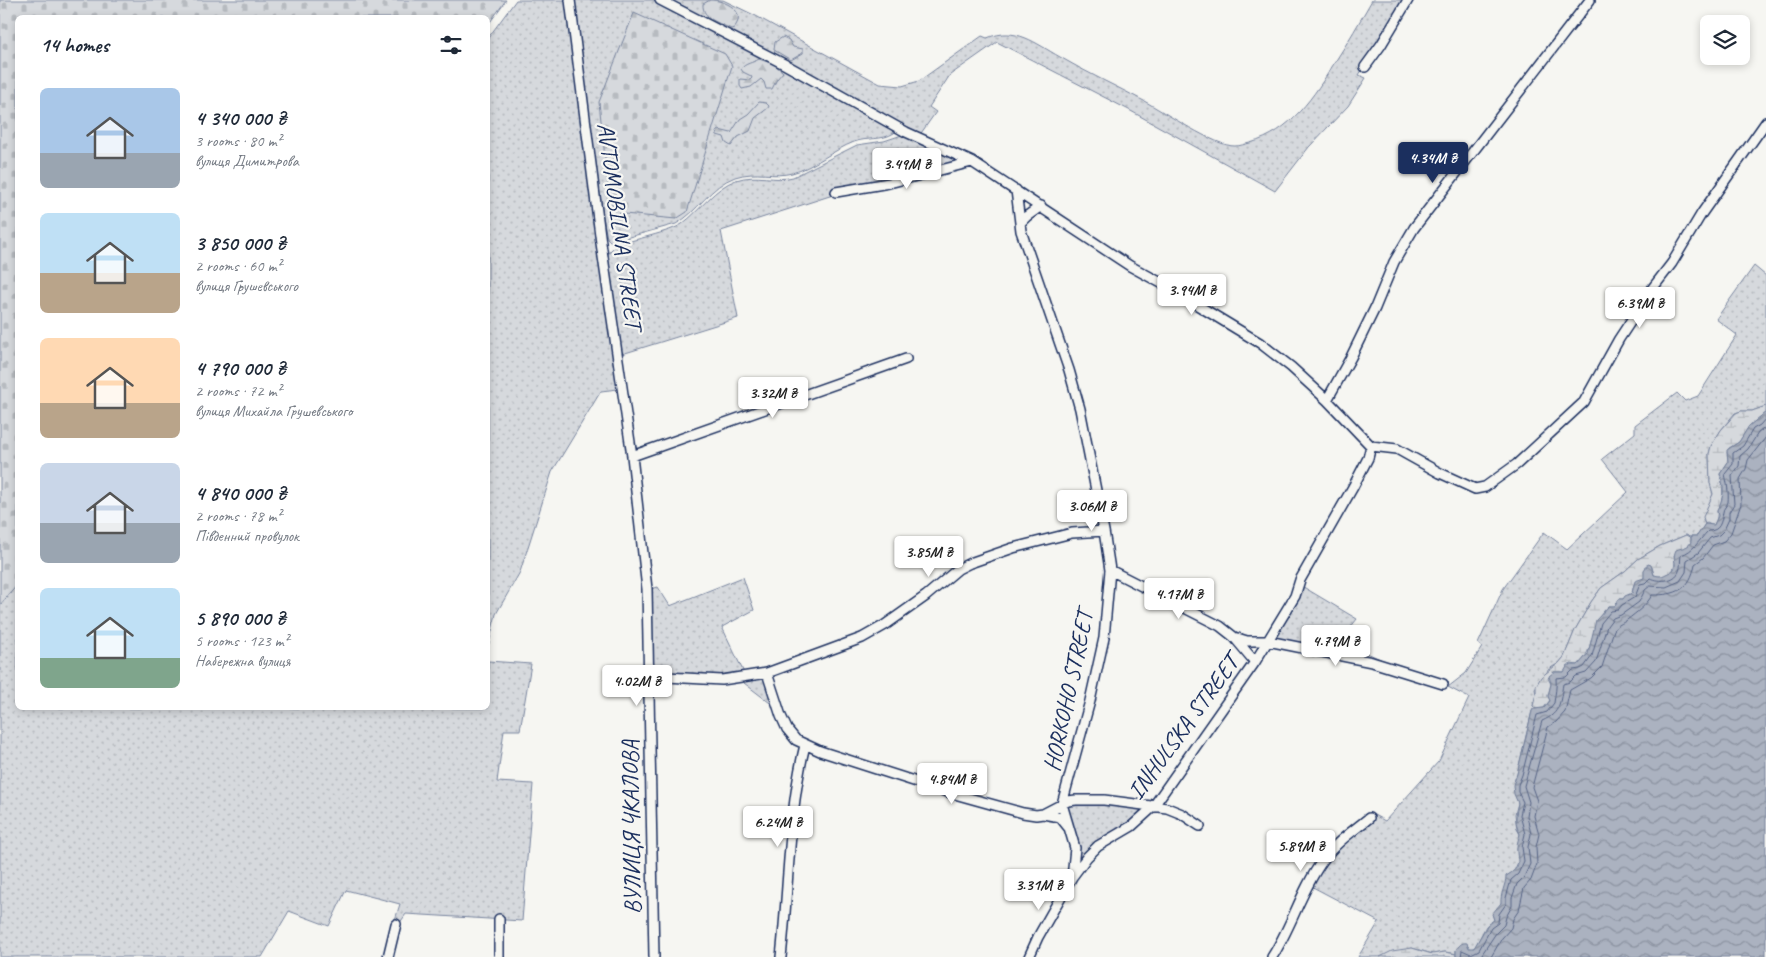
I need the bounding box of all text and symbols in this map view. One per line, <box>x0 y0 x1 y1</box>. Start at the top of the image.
map controls <box>1700 15 1750 65</box>
button: layers <box>1700 15 1750 65</box>
icon: filters <box>437 31 465 59</box>
text: 14 homes <box>40 32 109 58</box>
text: 4 340 000 ₴ <box>195 105 286 131</box>
icon: home <box>80 108 140 168</box>
street label: AVTOMOBILNA STREET <box>591 121 650 336</box>
text: 3 rooms · 80 m² <box>195 131 281 151</box>
pin: 4.34M ₴ <box>1387 142 1479 184</box>
pin: 3.49M ₴ <box>861 148 953 190</box>
text: 4.34M ₴ <box>1409 148 1457 168</box>
text: вулиця Димитрова <box>195 151 299 171</box>
text: 3.49M ₴ <box>883 154 931 174</box>
text: 3 850 000 ₴ <box>195 230 286 256</box>
icon: home <box>80 233 140 293</box>
text: 2 rooms · 60 m² <box>195 256 281 276</box>
pin: 3.94M ₴ <box>1146 274 1238 316</box>
text: вулиця Грушевського <box>195 276 298 296</box>
text: 3.94M ₴ <box>1168 280 1216 300</box>
pin: 6.39M ₴ <box>1594 286 1686 329</box>
text: 6.39M ₴ <box>1616 293 1664 313</box>
text: 4 790 000 ₴ <box>195 355 286 381</box>
icon: home <box>80 358 140 418</box>
pin: 3.32M ₴ <box>727 376 819 419</box>
text: 2 rooms · 72 m² <box>195 381 281 401</box>
text: 3.32M ₴ <box>749 383 797 403</box>
text: вулиця Михайла Грушевського <box>195 401 352 421</box>
text: 4 840 000 ₴ <box>195 480 286 506</box>
icon: home <box>80 483 140 543</box>
pin: 3.06M ₴ <box>1046 490 1138 532</box>
text: 3.06M ₴ <box>1068 496 1116 516</box>
text: 2 rooms · 78 m² <box>195 506 281 526</box>
text: Південний провулок <box>195 526 299 546</box>
pin: 3.85M ₴ <box>883 536 975 578</box>
text: 3.85M ₴ <box>905 542 953 562</box>
pin: 4.17M ₴ <box>1133 578 1225 620</box>
text: 4.17M ₴ <box>1155 584 1203 604</box>
street label: HORKOHO STREET <box>1036 602 1101 774</box>
text: 5 890 000 ₴ <box>195 605 285 631</box>
icon: home <box>80 608 140 668</box>
pin: 4.79M ₴ <box>1290 624 1382 667</box>
text: 5 rooms · 123 m² <box>195 631 289 651</box>
text: 4.79M ₴ <box>1312 631 1360 651</box>
street label: INHULSKA STREET <box>1121 644 1249 805</box>
text: Набережна вулиця <box>195 651 290 671</box>
pin: 4.02M ₴ <box>591 664 683 707</box>
text: 4.02M ₴ <box>613 671 661 691</box>
street label: ВУЛИЦЯ ЧКАЛОВА <box>614 739 648 914</box>
pin: 4.84M ₴ <box>906 762 998 805</box>
text: 4.84M ₴ <box>928 769 976 789</box>
pin: 6.24M ₴ <box>732 806 824 848</box>
text: 6.24M ₴ <box>754 812 802 832</box>
pin: 5.89M ₴ <box>1255 830 1347 872</box>
text: 5.89M ₴ <box>1277 836 1325 856</box>
pin: 3.31M ₴ <box>993 868 1085 911</box>
text: 3.31M ₴ <box>1015 875 1063 895</box>

